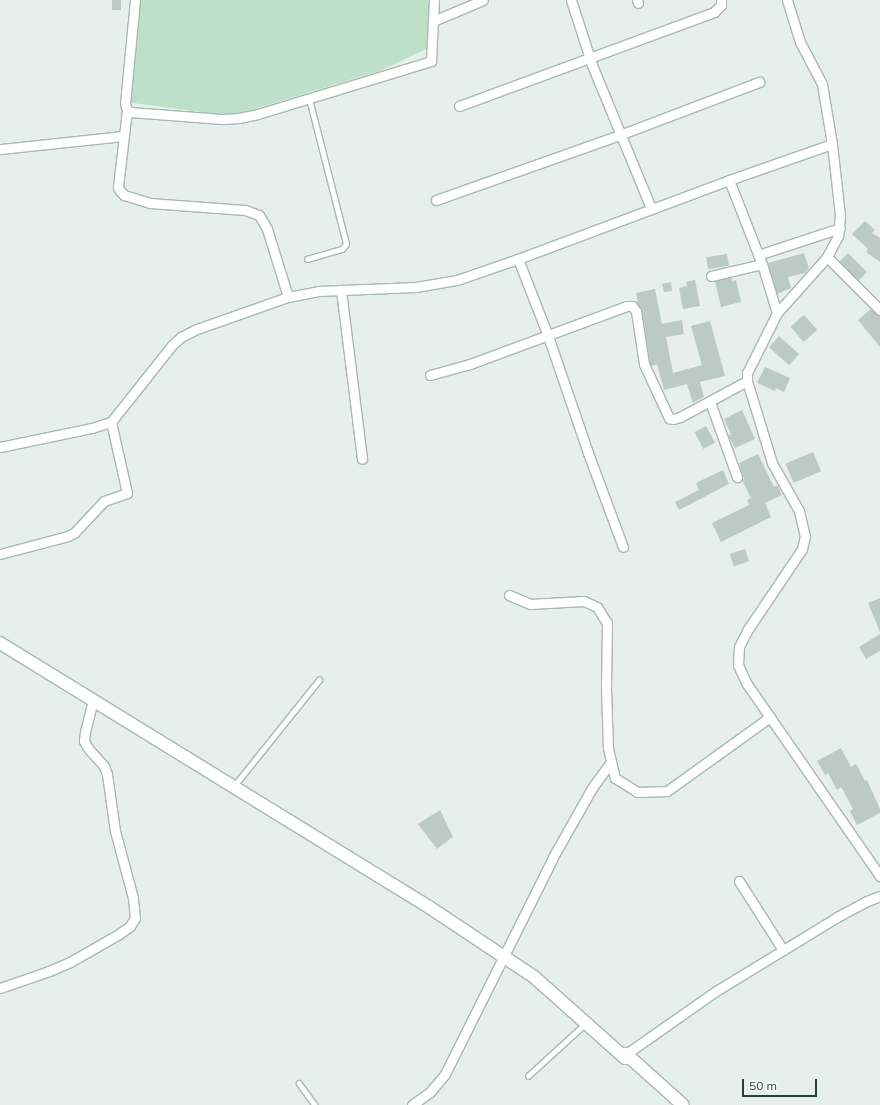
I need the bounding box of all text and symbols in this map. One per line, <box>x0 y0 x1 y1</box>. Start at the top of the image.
scale bar <box>744 1071 819 1097</box>
text: 50 m <box>749 1078 777 1093</box>

